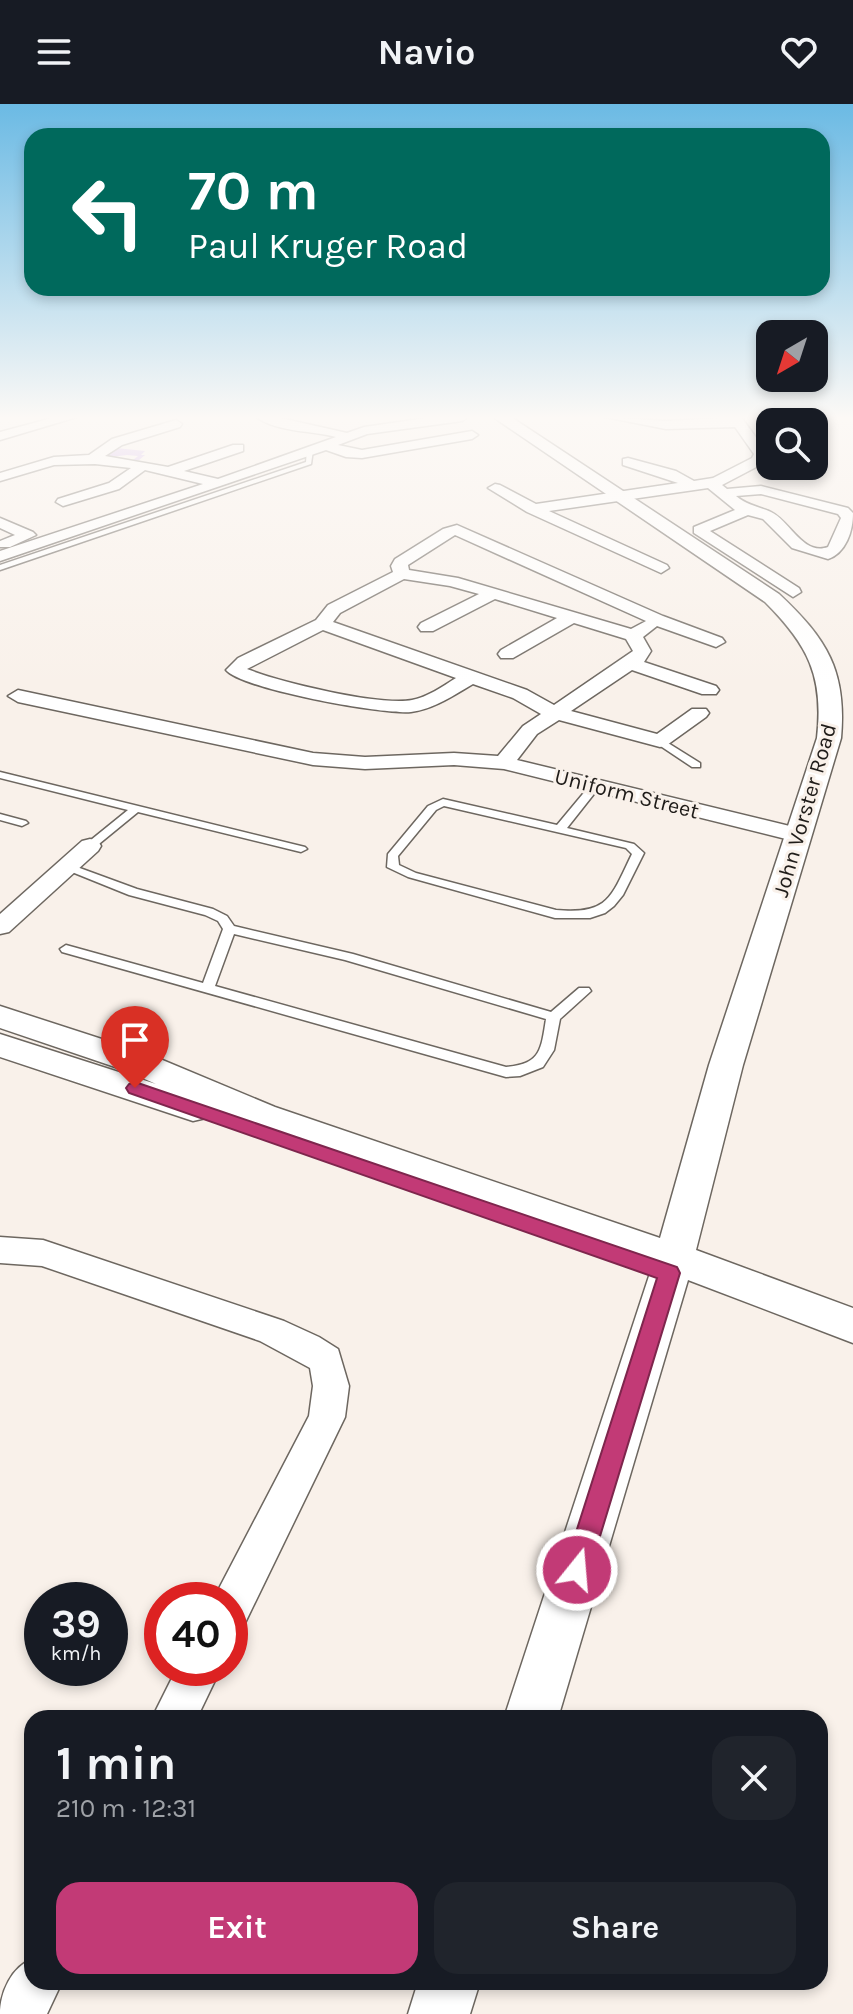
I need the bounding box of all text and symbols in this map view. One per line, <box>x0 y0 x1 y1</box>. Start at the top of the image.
icon: menu <box>32 30 76 74</box>
icon: heart <box>777 30 821 74</box>
text: Navio <box>378 31 475 73</box>
text: 70 m <box>188 158 319 223</box>
icon: left <box>56 160 160 264</box>
text: Paul Kruger Road <box>188 225 468 267</box>
north arrow <box>756 320 828 392</box>
map controls <box>756 320 828 480</box>
button: search <box>756 408 828 480</box>
street label: John Vorster Road <box>768 721 842 900</box>
street label: Uniform Street <box>552 763 702 824</box>
pin <box>101 1006 169 1088</box>
icon: arrive <box>113 1018 157 1062</box>
position arrow <box>535 1528 619 1612</box>
speed limit sign: 40 <box>144 1582 248 1686</box>
text: 39 <box>51 1600 101 1647</box>
text: km/h <box>51 1642 101 1665</box>
text: 1 min <box>56 1735 176 1791</box>
button: close <box>712 1736 796 1820</box>
text: 210 m · 12:31 <box>56 1793 196 1824</box>
button: Exit <box>56 1882 418 1974</box>
button: Share <box>434 1882 796 1974</box>

